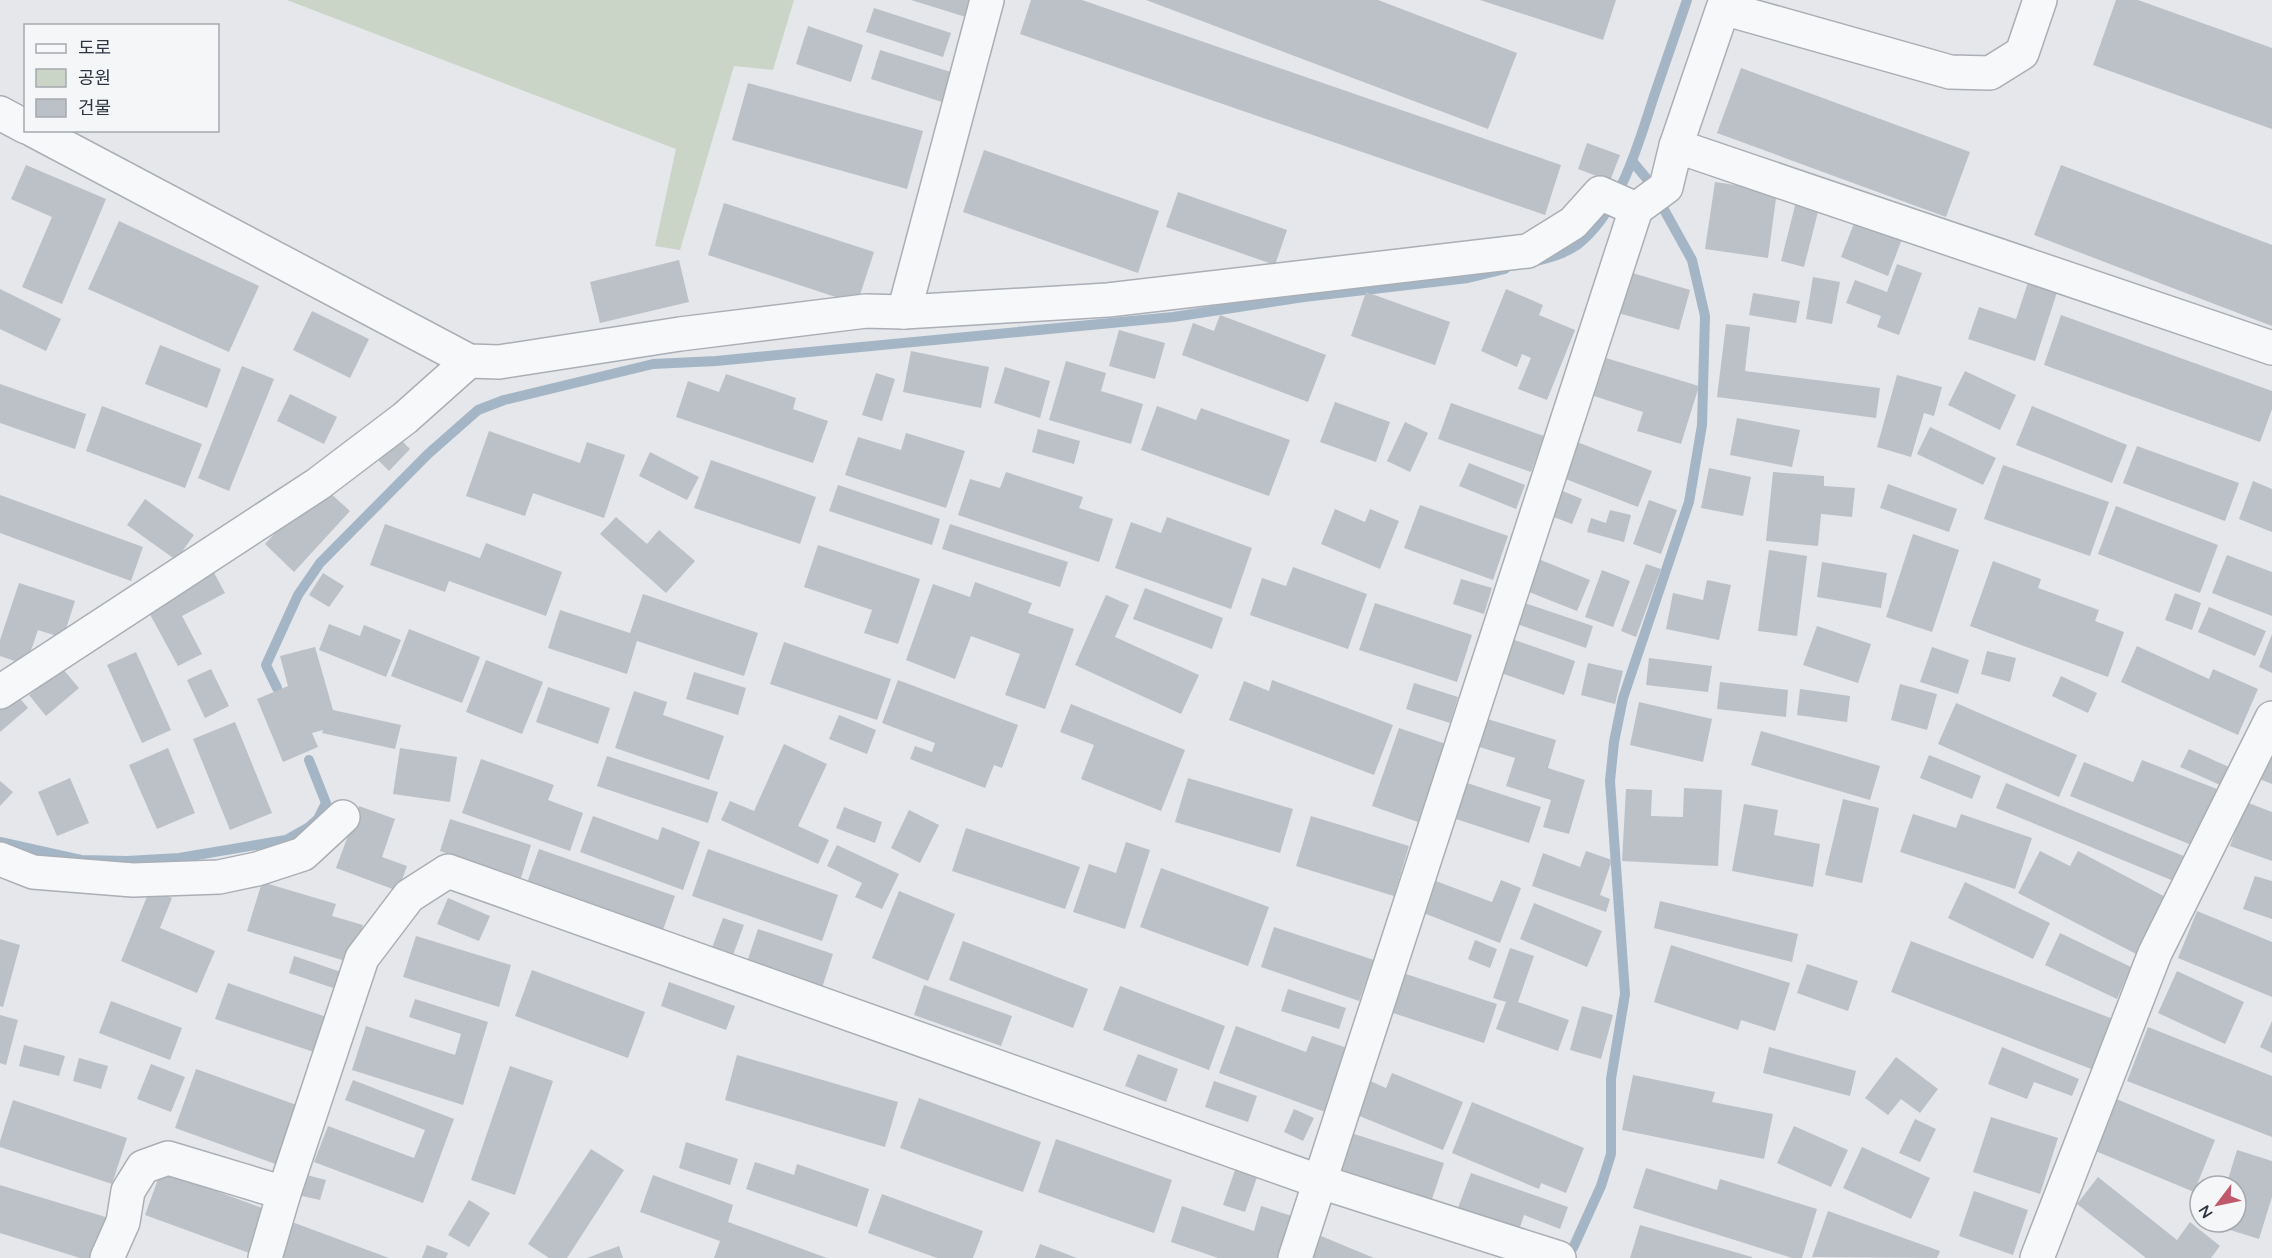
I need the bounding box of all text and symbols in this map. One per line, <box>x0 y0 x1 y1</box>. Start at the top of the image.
legend <box>24 24 219 132</box>
text: 도로 <box>78 36 111 59</box>
text: 공원 <box>78 66 111 89</box>
text: 건물 <box>78 96 111 119</box>
north arrow <box>2188 1174 2248 1234</box>
text: N <box>2194 1202 2217 1222</box>

